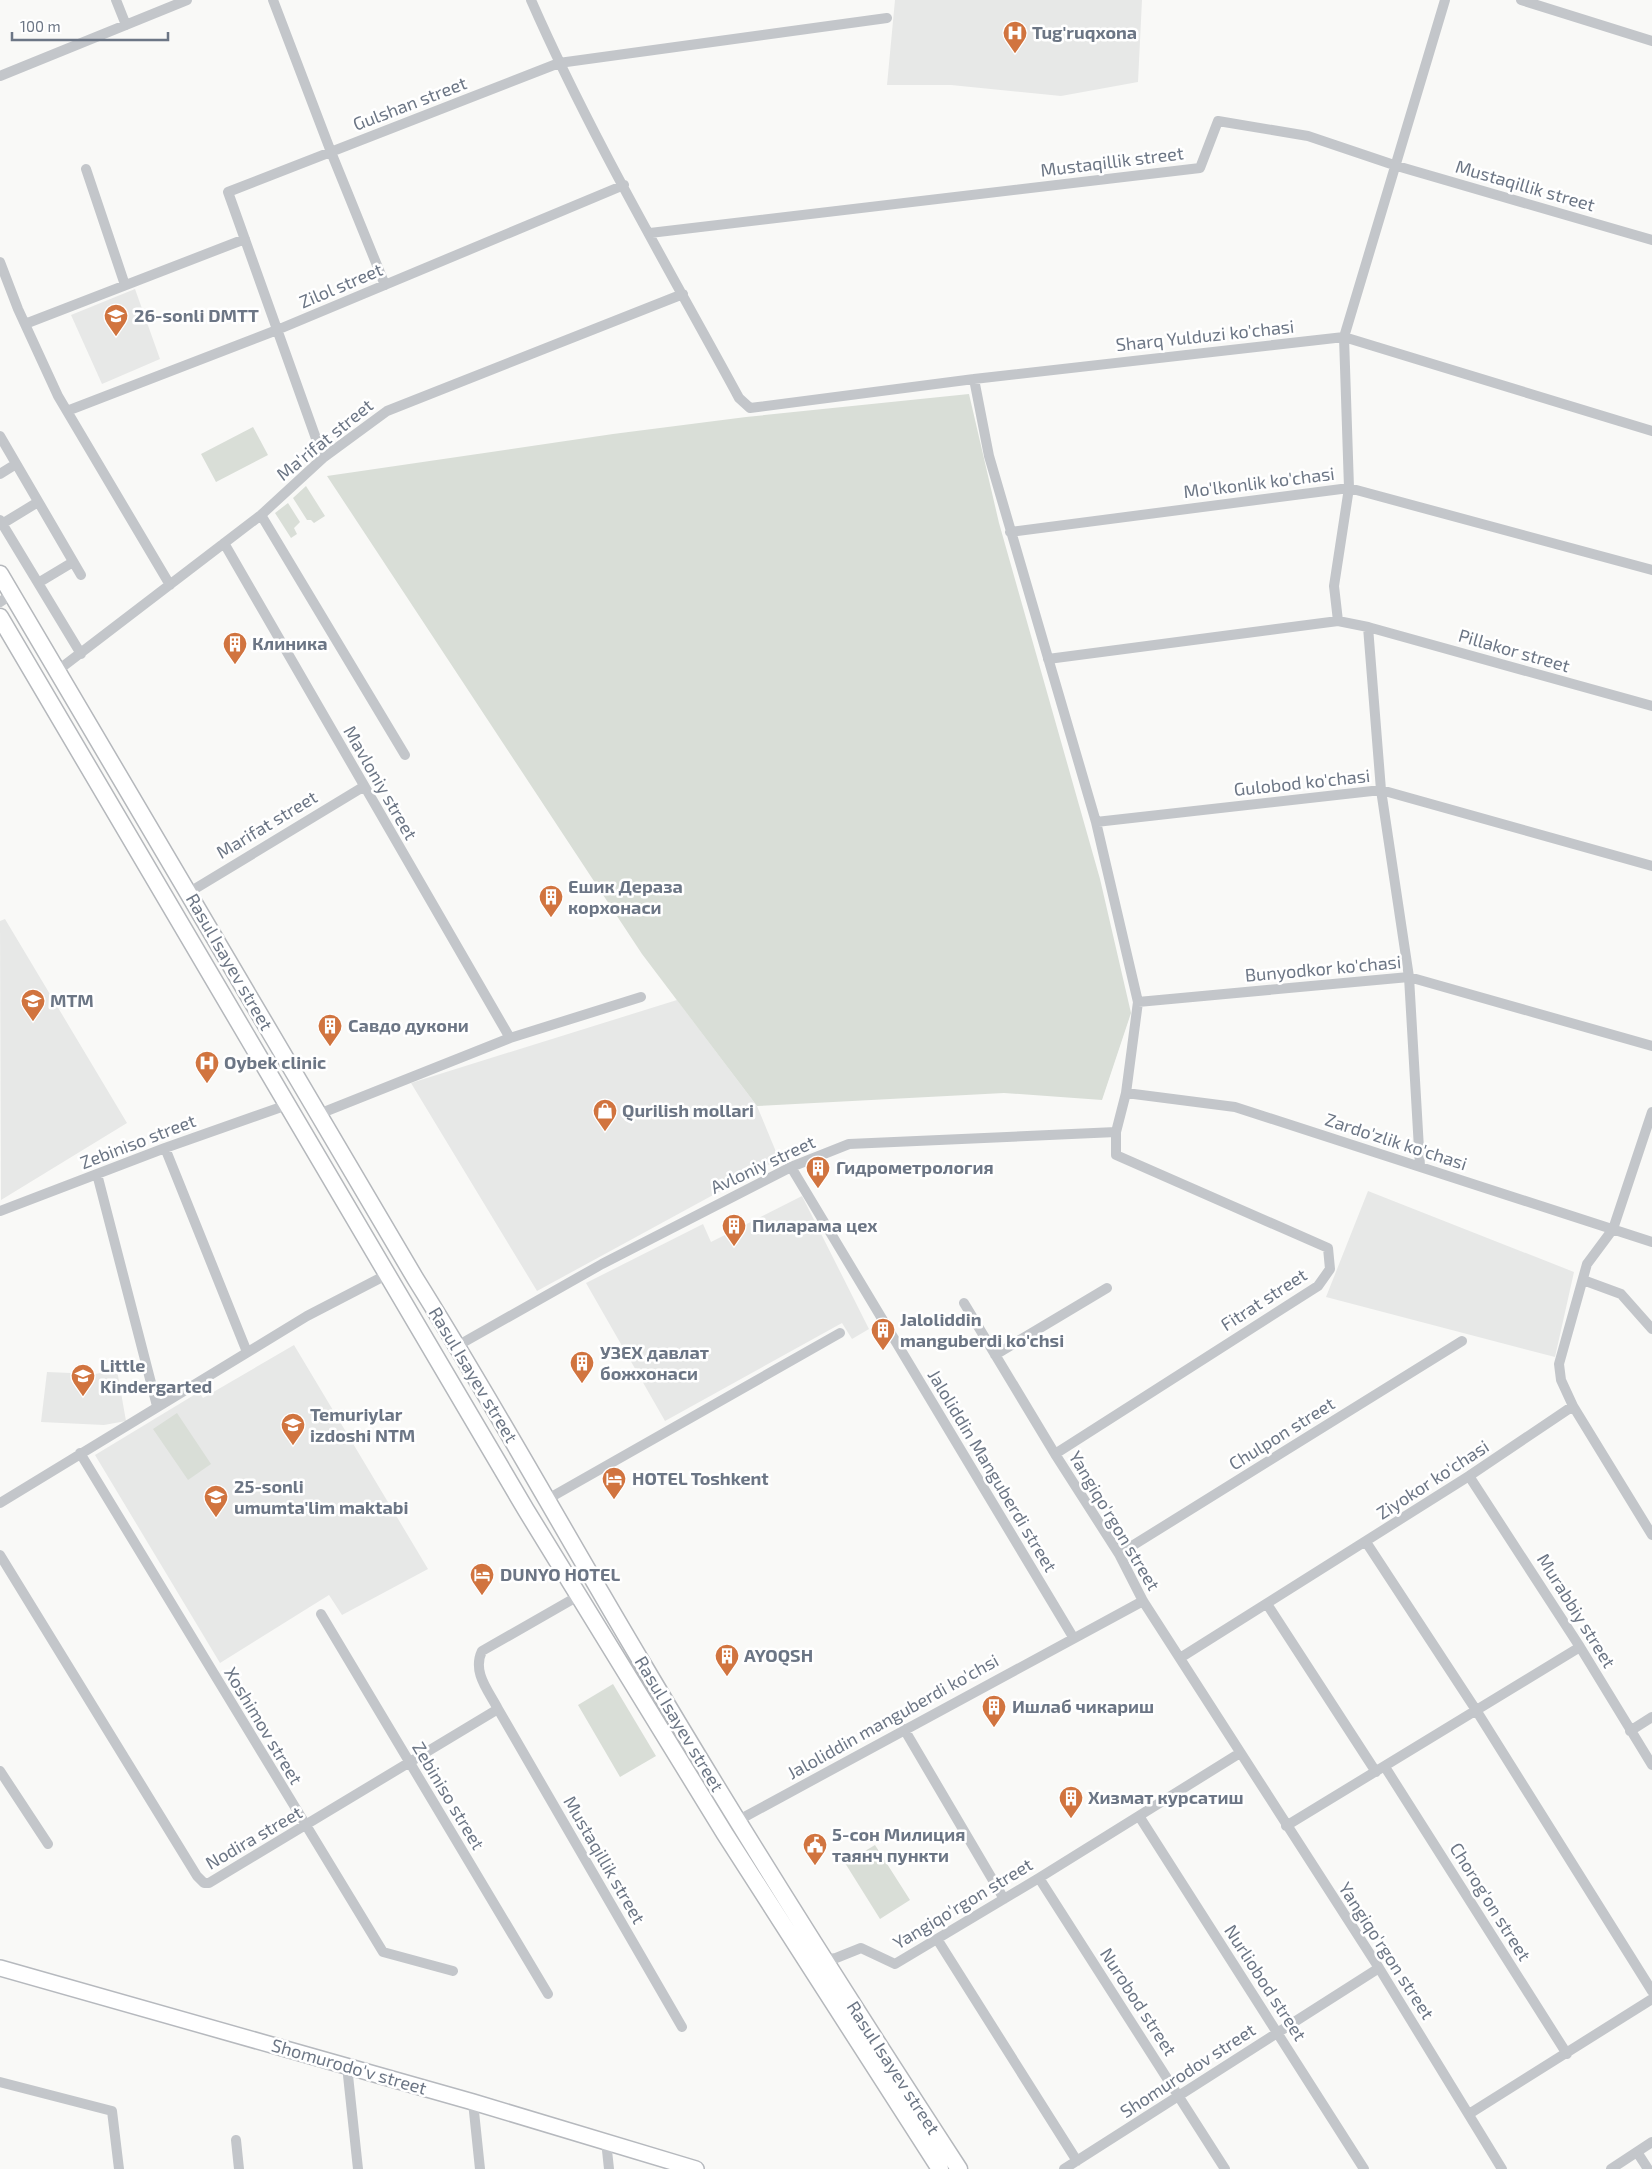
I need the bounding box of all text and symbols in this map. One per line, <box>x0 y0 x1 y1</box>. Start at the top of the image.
scale bar <box>12 10 169 42</box>
text: 100 m <box>20 17 61 35</box>
hospital icon: Tug'ruqxona <box>1002 20 1028 54</box>
place label: Tug'ruqxona <box>1032 21 1137 43</box>
street label: Gulshan street <box>350 71 470 135</box>
street label: Mustaqillik street <box>1039 141 1185 181</box>
street label: Mustaqillik street <box>1453 155 1598 215</box>
street label: Zilol street <box>296 258 386 312</box>
school or university icon: 26-sonli DMTT <box>103 303 129 337</box>
place label: 26-sonli DMTT <box>134 304 259 326</box>
street label: Sharq Yulduzi ko'chasi <box>1115 315 1295 355</box>
street label: Ma'rifat street <box>272 394 377 485</box>
street label: Mo'lkonlik ko'chasi <box>1182 462 1336 502</box>
street label: Pillakor street <box>1456 624 1573 676</box>
building icon: Клиника <box>222 631 248 665</box>
place label: Клиника <box>252 632 328 654</box>
street label: Mavloniy street <box>339 722 422 844</box>
street label: Gulobod ko'chasi <box>1233 764 1371 800</box>
street label: Marifat street <box>212 785 321 863</box>
place label: Ешик Дераза корхонаси <box>568 875 683 918</box>
building icon: Ешик Дераза корхонаси <box>538 884 564 918</box>
street label: Rasul Isayev street <box>182 889 278 1034</box>
street label: Bunyodkor ko'chasi <box>1244 950 1402 986</box>
school or university icon: MTM <box>20 988 46 1022</box>
place label: MTM <box>50 989 94 1011</box>
building icon: Савдо дукони <box>317 1013 343 1047</box>
place label: Савдо дукони <box>348 1014 469 1036</box>
hospital icon: Oybek clinic <box>194 1050 220 1084</box>
place label: Oybek clinic <box>224 1051 326 1073</box>
shop icon: Qurilish mollari <box>592 1098 618 1132</box>
place label: Qurilish mollari <box>622 1099 754 1121</box>
street label: Zardo'zlik ko'chasi <box>1323 1108 1470 1174</box>
street label: Zebiniso street <box>77 1109 199 1173</box>
street label: Avloniy street <box>707 1130 819 1198</box>
building icon: Гидрометрология <box>805 1155 831 1189</box>
place label: Гидрометрология <box>836 1156 994 1178</box>
building icon: Пиларама цех <box>721 1213 747 1247</box>
place label: Пиларама цех <box>752 1214 878 1236</box>
street label: Fitrat street <box>1216 1263 1311 1335</box>
street label: Rasul Isayev street <box>425 1303 523 1446</box>
place label: Jaloliddin manguberdi ko'chsi <box>900 1308 1064 1351</box>
building icon: Jaloliddin manguberdi ko'chsi <box>870 1317 896 1351</box>
place label: УЗЕХ давлат божхонаси <box>600 1341 709 1384</box>
building icon: УЗЕХ давлат божхонаси <box>569 1350 595 1384</box>
place label: Little Kindergarted <box>100 1354 212 1397</box>
school or university icon: Little Kindergarted <box>70 1363 96 1397</box>
street label: Jaloliddin Manguberdi street <box>924 1365 1062 1576</box>
street label: Chulpon street <box>1224 1392 1339 1474</box>
place label: Temuriylar izdoshi NTM <box>310 1403 415 1446</box>
school or university icon: Temuriylar izdoshi NTM <box>280 1412 306 1446</box>
street label: Ziyokor ko'chasi <box>1372 1435 1493 1524</box>
street label: Yangiqo'rgon street <box>1064 1447 1165 1594</box>
hotel icon: HOTEL Toshkent <box>601 1466 627 1500</box>
place label: HOTEL Toshkent <box>632 1467 769 1489</box>
place label: 25-sonli umumta'lim maktabi <box>234 1475 408 1518</box>
school or university icon: 25-sonli umumta'lim maktabi <box>203 1484 229 1518</box>
street label: Murabbiy street <box>1533 1549 1621 1672</box>
hotel icon: DUNYO HOTEL <box>469 1562 495 1596</box>
place label: DUNYO HOTEL <box>500 1563 620 1585</box>
building icon: AYOQSH <box>714 1643 740 1677</box>
place label: AYOQSH <box>744 1644 813 1666</box>
street label: Jaloliddin manguberdi ko'chsi <box>783 1649 1002 1783</box>
street label: Rasul Isayev street <box>631 1652 729 1795</box>
street label: Xoshimov street <box>220 1663 308 1788</box>
building icon: Ишлаб чикариш <box>981 1694 1007 1728</box>
place label: Ишлаб чикариш <box>1012 1695 1154 1717</box>
street label: Zebiniso street <box>408 1738 490 1854</box>
building icon: Хизмат курсатиш <box>1058 1785 1084 1819</box>
place label: Хизмат курсатиш <box>1088 1786 1244 1808</box>
street label: Mustaqillik street <box>559 1792 650 1927</box>
street label: Nodira street <box>201 1801 306 1874</box>
place label: 5-сон Милиция таянч пункти <box>832 1823 965 1866</box>
public building icon: 5-сон Милиция таянч пункти <box>802 1832 828 1866</box>
street label: Chorog'on street <box>1446 1838 1536 1965</box>
street label: Yangiqo'rgon street <box>889 1853 1036 1954</box>
street label: Yangiqo'rgon street <box>1334 1878 1439 2023</box>
street label: Nurliobod street <box>1220 1920 1312 2045</box>
street label: Nurobod street <box>1096 1943 1182 2060</box>
street label: Rasul Isayev street <box>843 1997 945 2138</box>
street label: Shomurodov street <box>1116 2018 1259 2122</box>
street label: Shomurodo'v street <box>269 2033 429 2099</box>

